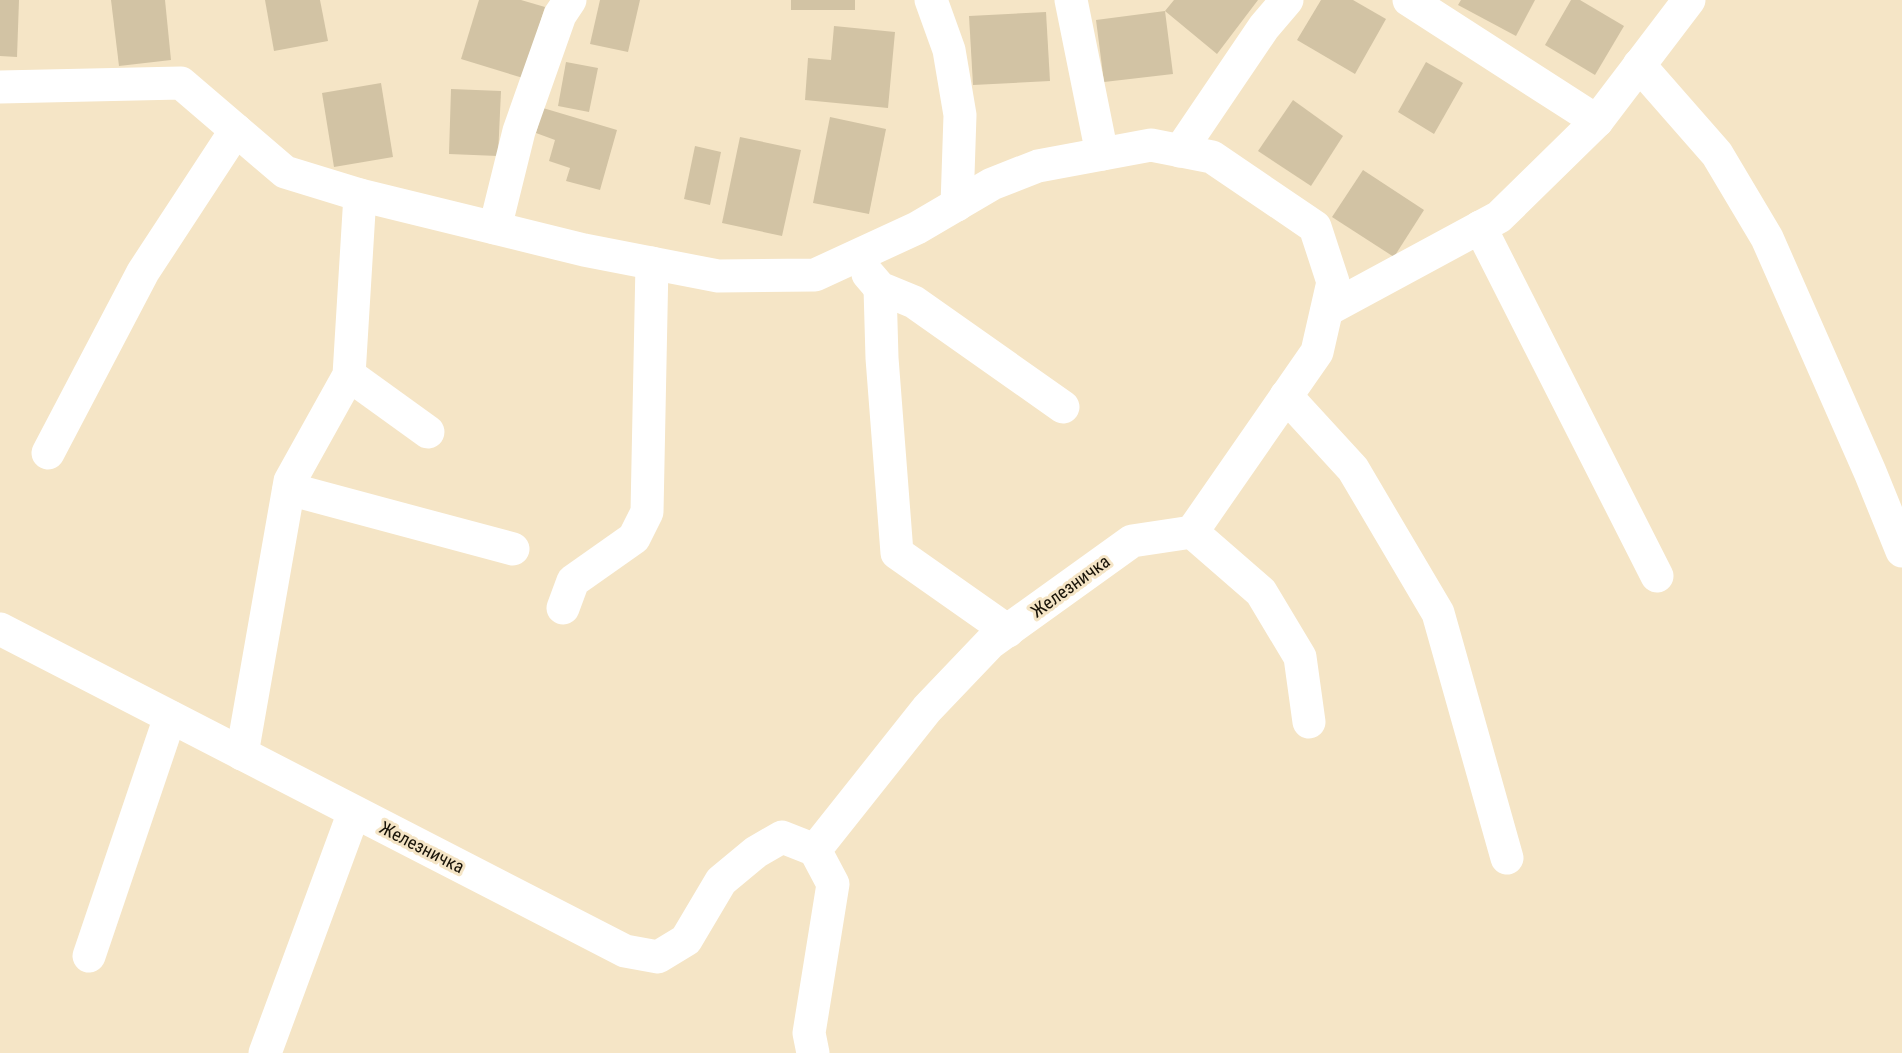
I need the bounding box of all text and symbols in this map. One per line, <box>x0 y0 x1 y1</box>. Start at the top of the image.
street label: Железничка <box>1026 550 1114 622</box>
street label: Железничка <box>376 817 468 877</box>

